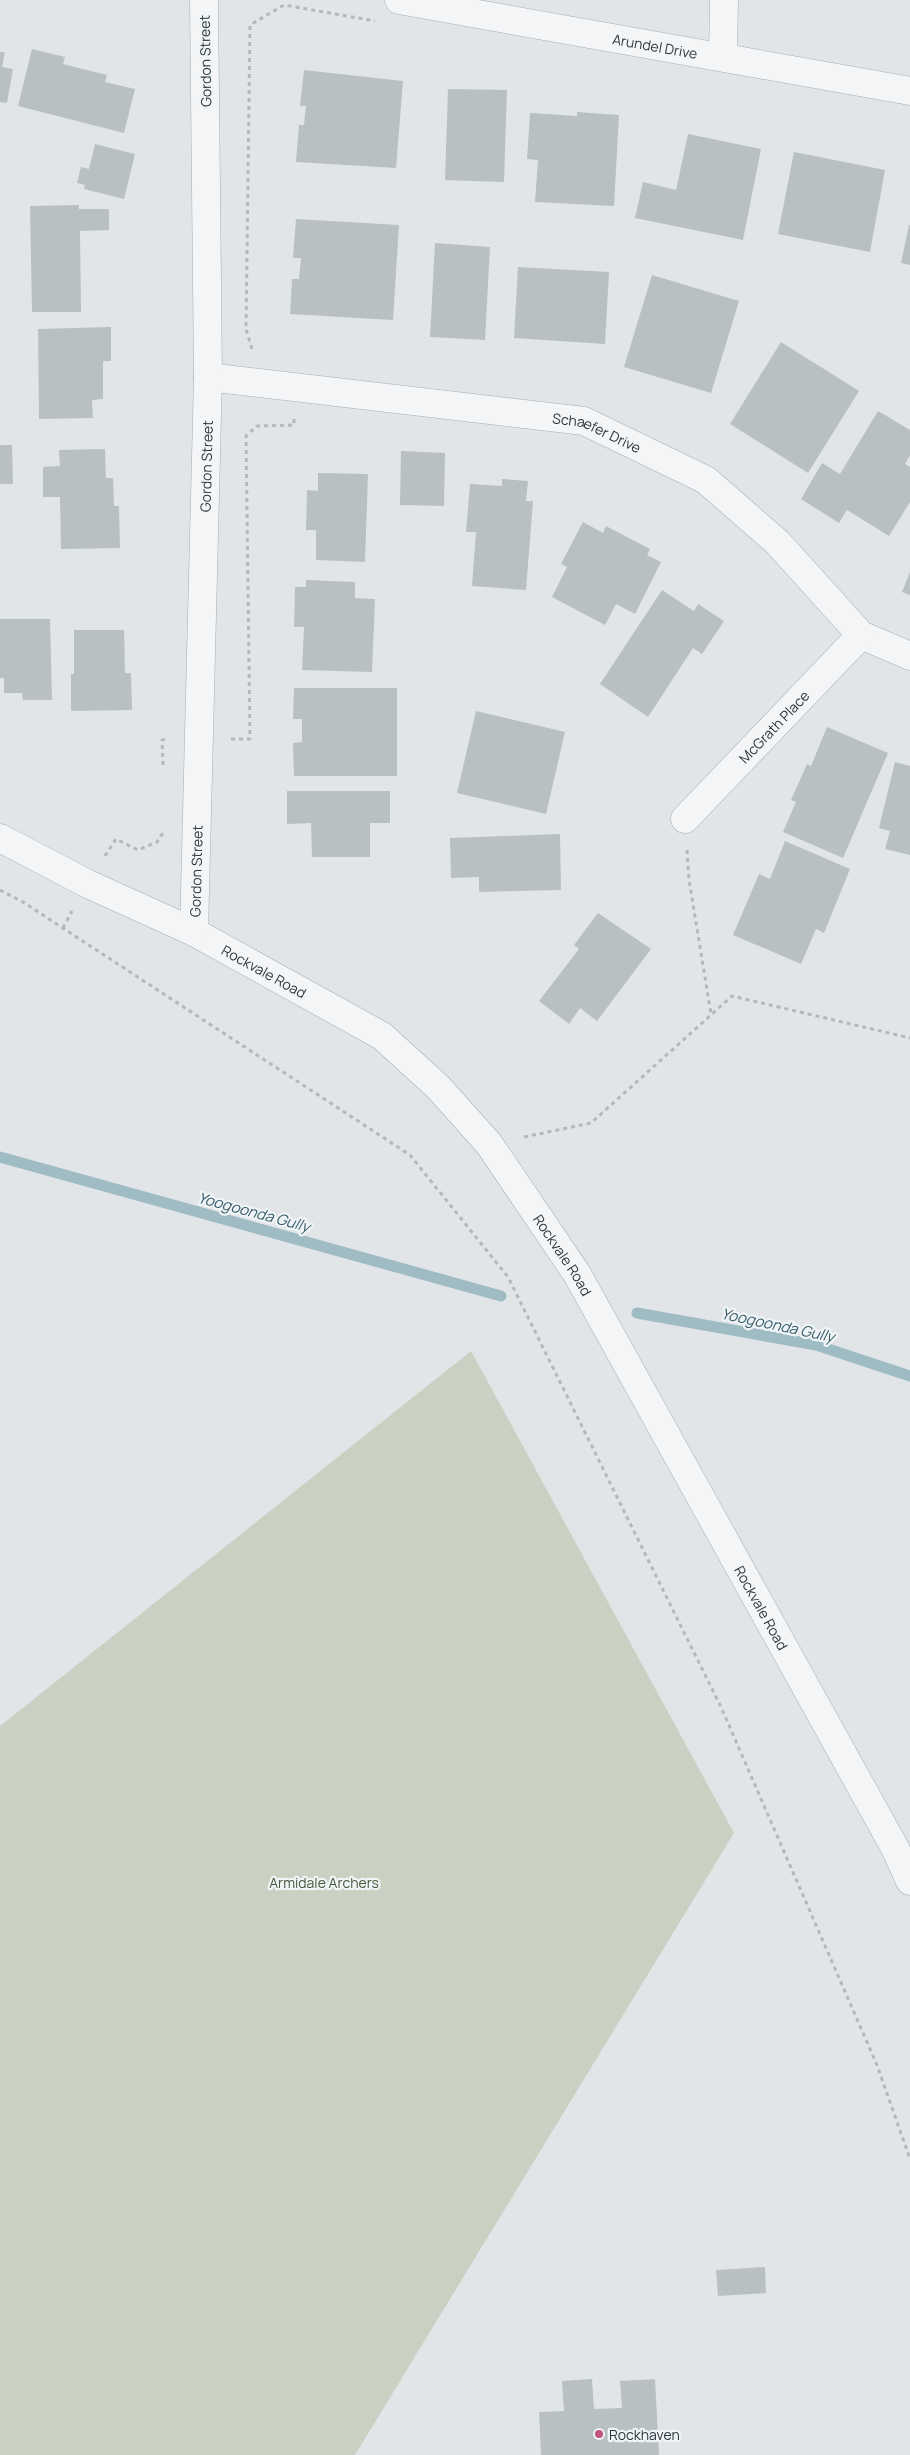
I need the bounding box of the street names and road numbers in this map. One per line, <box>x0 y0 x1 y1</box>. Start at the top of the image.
street label: Gordon Street <box>195 15 215 107</box>
street label: Arundel Drive <box>611 29 699 62</box>
street label: Schaefer Drive <box>551 408 644 457</box>
street label: Gordon Street <box>195 420 216 512</box>
street label: McGrath Place <box>734 686 813 767</box>
street label: Gordon Street <box>185 824 206 917</box>
street label: Rockvale Road <box>219 940 310 1002</box>
street label: Rockvale Road <box>530 1210 597 1299</box>
street label: Rockvale Road <box>731 1562 793 1653</box>

